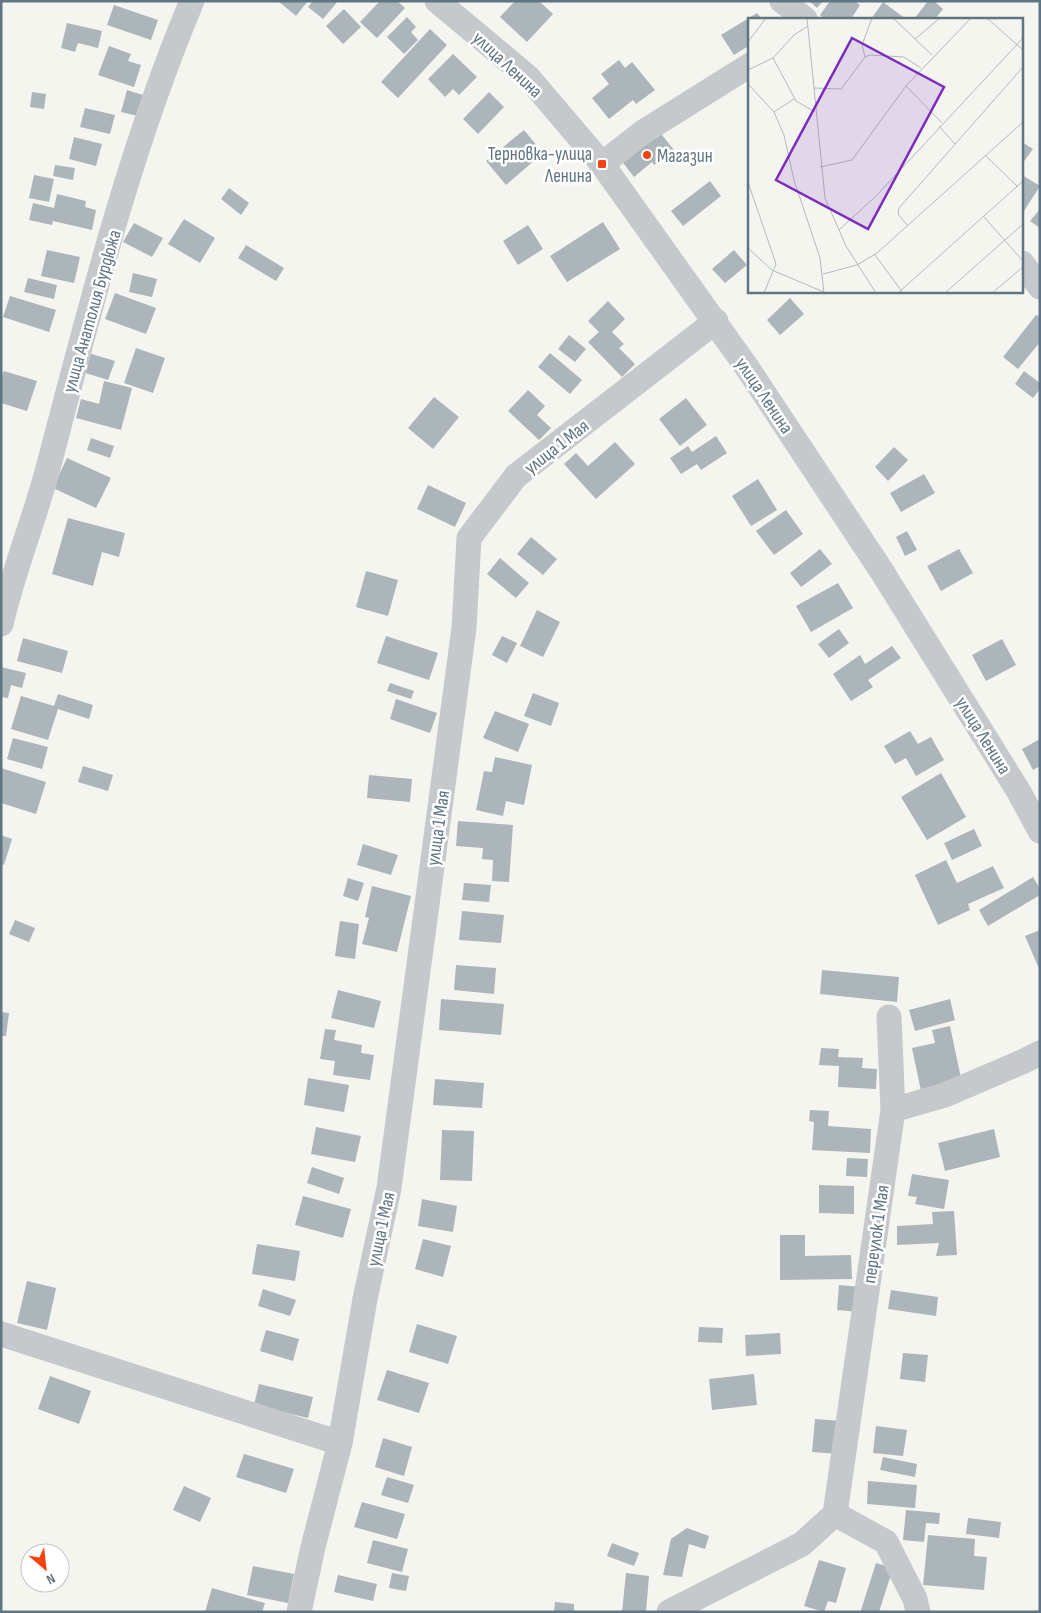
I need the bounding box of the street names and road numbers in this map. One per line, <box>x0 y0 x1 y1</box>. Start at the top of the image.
street label: улица Ленина <box>467 27 547 103</box>
street label: улица Анатолия Бурдюжа <box>58 227 127 395</box>
street label: улица Ленина <box>730 353 798 438</box>
street label: улица 1 Мая <box>520 415 594 480</box>
street label: улица Ленина <box>950 693 1016 779</box>
street label: улица 1 Мая <box>422 789 455 867</box>
street label: переулок 1 Мая <box>858 1184 895 1285</box>
street label: улица 1 Мая <box>362 1190 401 1269</box>

